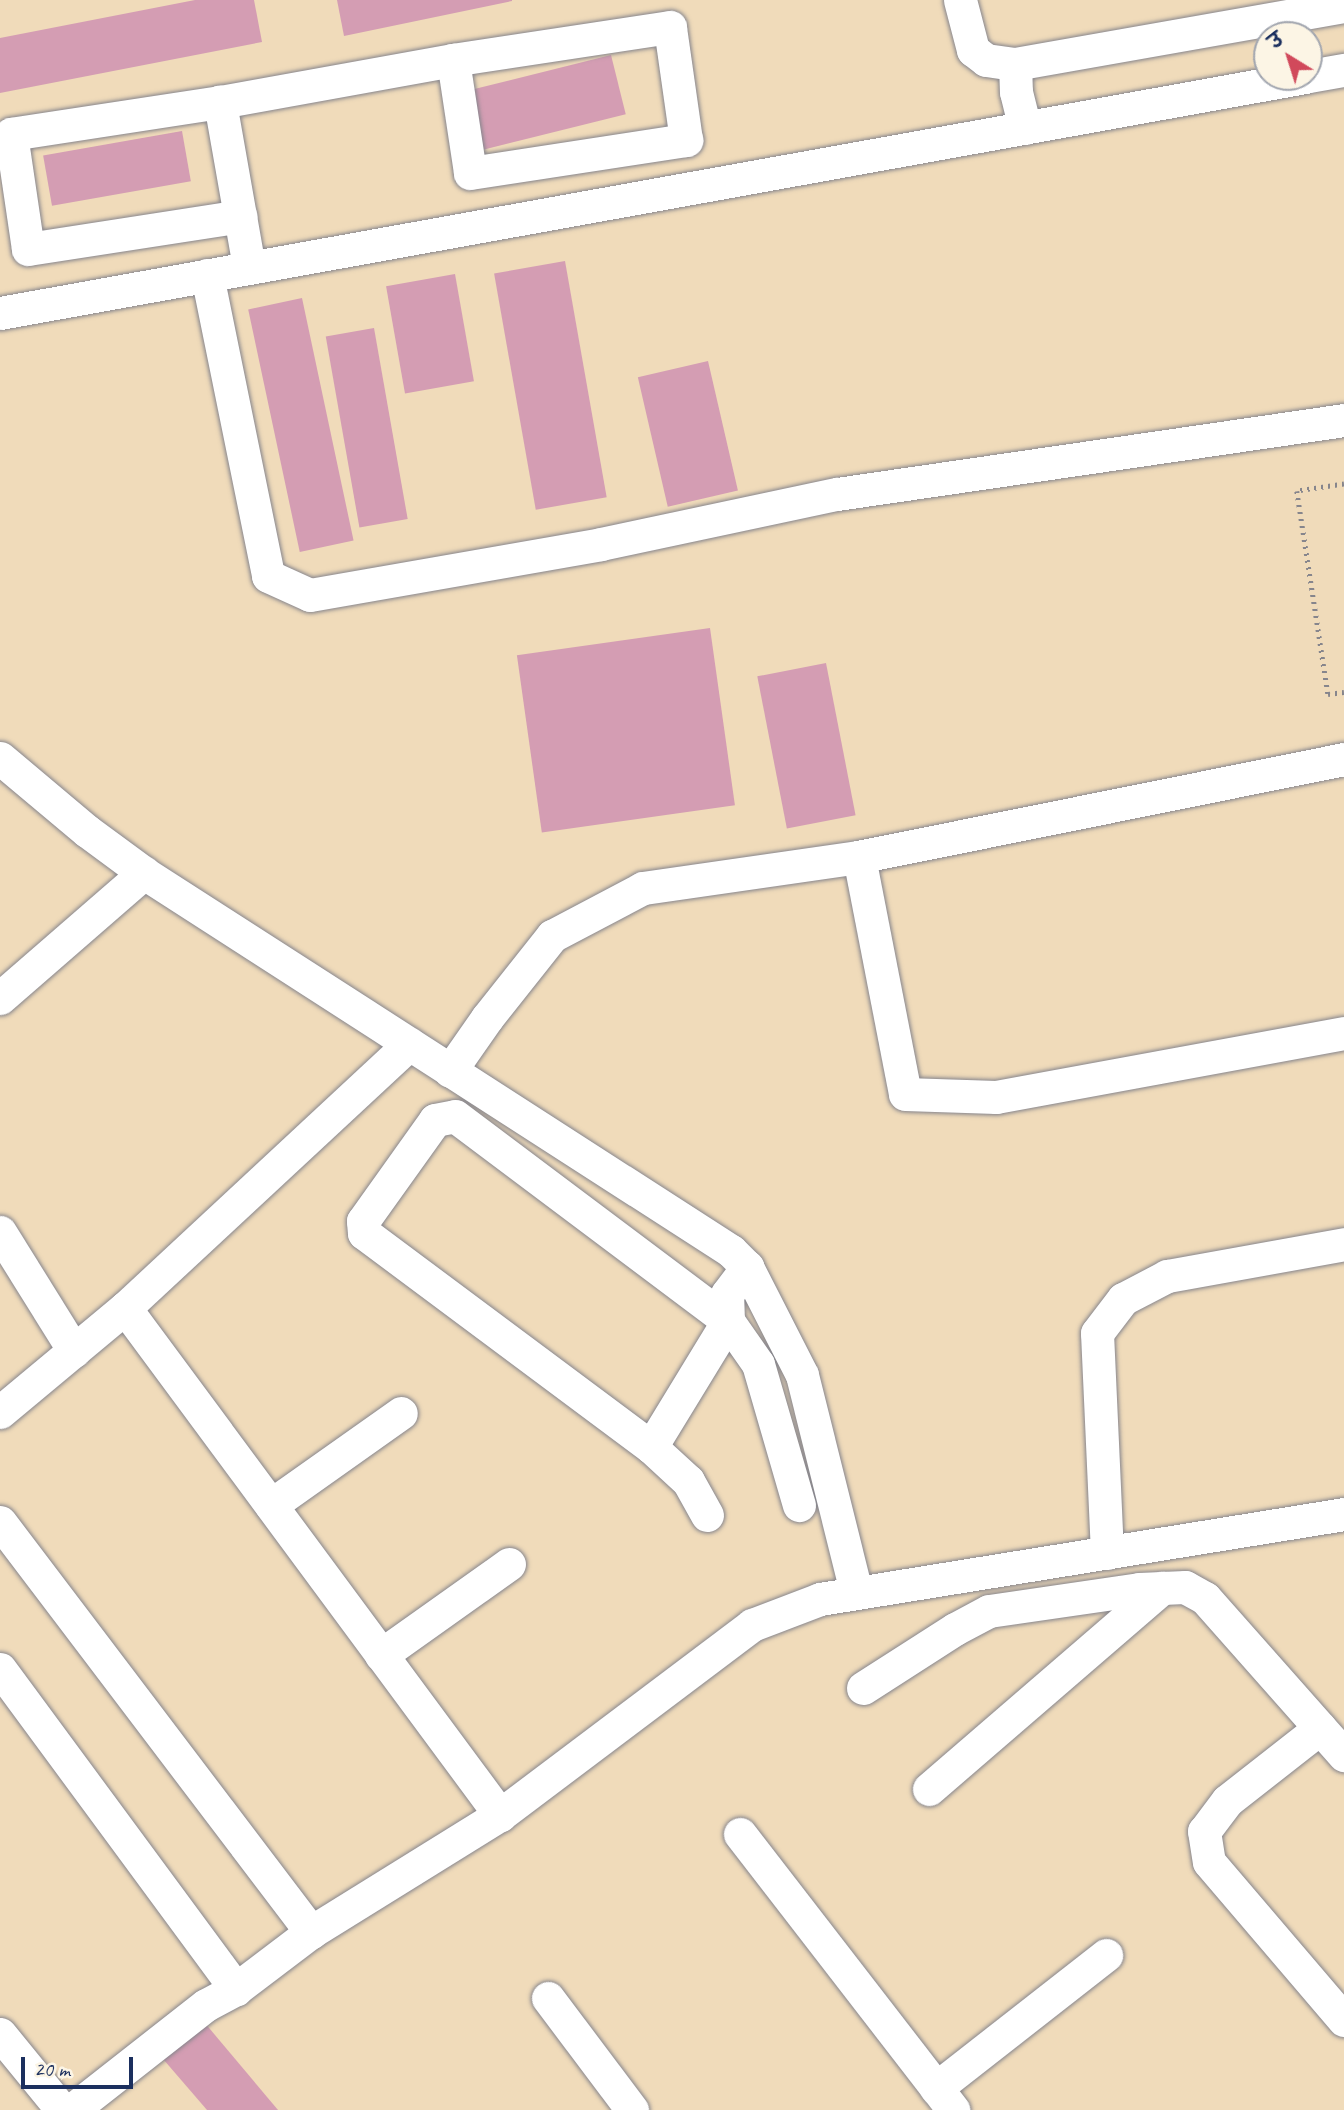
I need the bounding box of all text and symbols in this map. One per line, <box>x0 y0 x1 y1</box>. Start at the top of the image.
north arrow <box>1253 21 1323 91</box>
text: उ <box>1264 28 1289 54</box>
scale bar <box>24 2044 136 2088</box>
text: 20 m <box>34 2056 70 2082</box>

